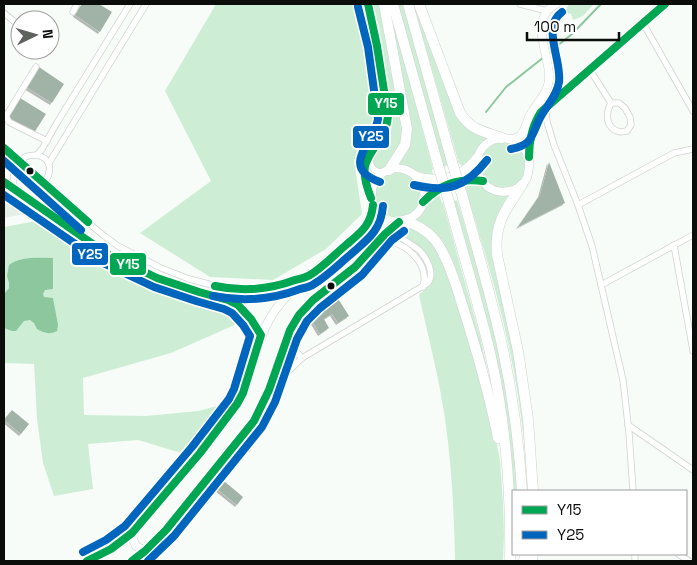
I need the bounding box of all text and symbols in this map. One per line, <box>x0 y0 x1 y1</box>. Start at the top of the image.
north arrow <box>10 10 60 60</box>
scale bar <box>527 10 620 42</box>
text: 100 m <box>534 17 576 36</box>
text: N <box>39 28 57 39</box>
line badge: Y15 <box>367 92 405 116</box>
text: Y15 <box>374 94 398 112</box>
line badge: Y25 <box>352 125 390 149</box>
text: Y25 <box>358 127 384 145</box>
unlabelled marker <box>25 166 35 176</box>
line badge: Y25 <box>71 242 109 266</box>
text: Y25 <box>77 245 103 263</box>
line badge: Y15 <box>109 252 147 276</box>
text: Y15 <box>116 255 140 273</box>
unlabelled marker <box>326 281 336 291</box>
legend <box>512 490 687 555</box>
text: Y15 <box>557 500 581 519</box>
text: Y25 <box>557 525 584 544</box>

